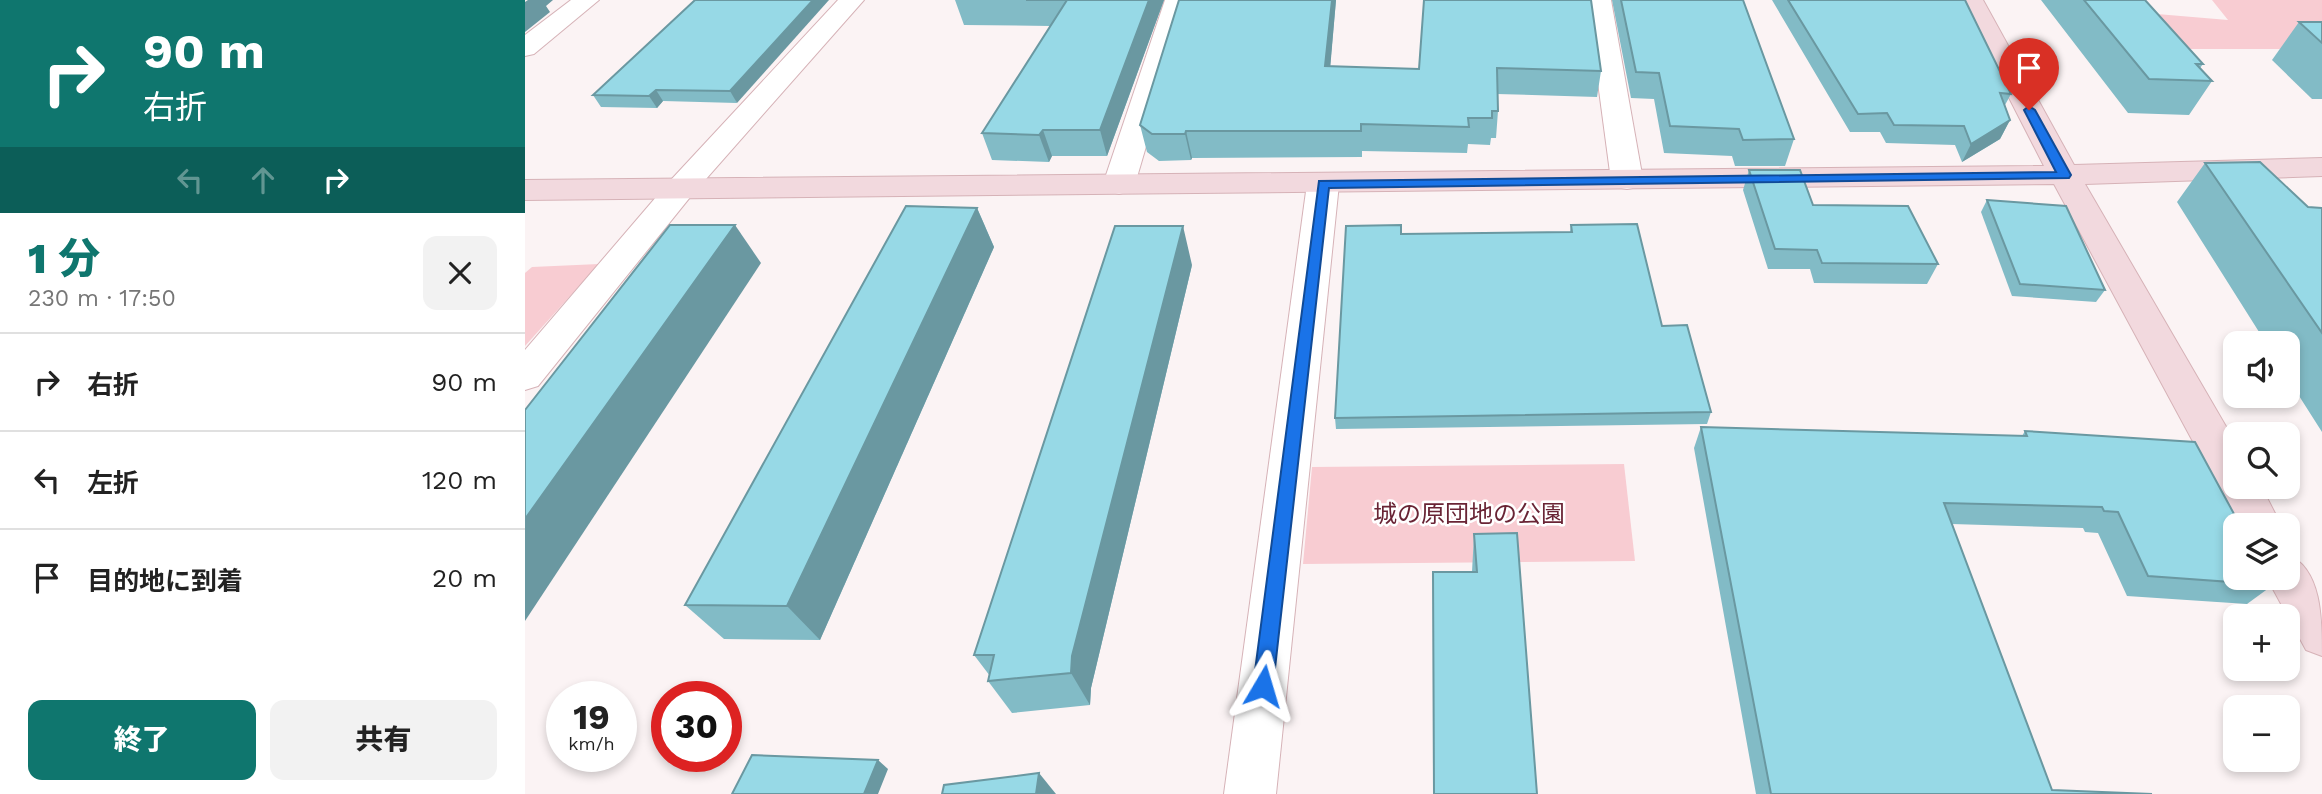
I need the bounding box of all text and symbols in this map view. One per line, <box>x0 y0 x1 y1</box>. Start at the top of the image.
text: 90 m <box>143 22 265 80</box>
icon: right <box>28 28 119 119</box>
pin <box>1999 38 2059 110</box>
icon: arrive <box>2010 49 2048 87</box>
text: 右折 <box>143 88 207 126</box>
icon: left <box>171 161 209 199</box>
icon: ahead <box>244 161 282 199</box>
icon: right <box>317 161 355 199</box>
text: 1 分 <box>28 234 100 283</box>
button: close <box>423 236 497 310</box>
text: 230 m · 17:50 <box>28 285 176 312</box>
map controls <box>2223 331 2300 772</box>
button: sound <box>2223 331 2300 408</box>
icon: right <box>28 363 66 401</box>
text: 90 m <box>431 367 497 397</box>
text: 右折 <box>87 370 139 400</box>
button: search <box>2223 422 2300 499</box>
icon: left <box>28 461 66 499</box>
text: 120 m <box>422 465 497 495</box>
text: 左折 <box>87 468 139 498</box>
park label: 城の原団地の公園 <box>1373 500 1565 528</box>
button: layers <box>2223 513 2300 590</box>
icon: arrive <box>28 559 66 597</box>
text: 20 m <box>432 563 497 593</box>
text: 目的地に到着 <box>87 566 243 596</box>
button: + <box>2223 604 2300 681</box>
position arrow <box>1226 649 1300 723</box>
speed limit sign: 30 <box>651 681 742 772</box>
button: − <box>2223 695 2300 772</box>
text: 19 <box>573 696 610 738</box>
button: 終了 <box>28 700 256 780</box>
button: 共有 <box>270 700 497 780</box>
text: km/h <box>568 733 615 754</box>

